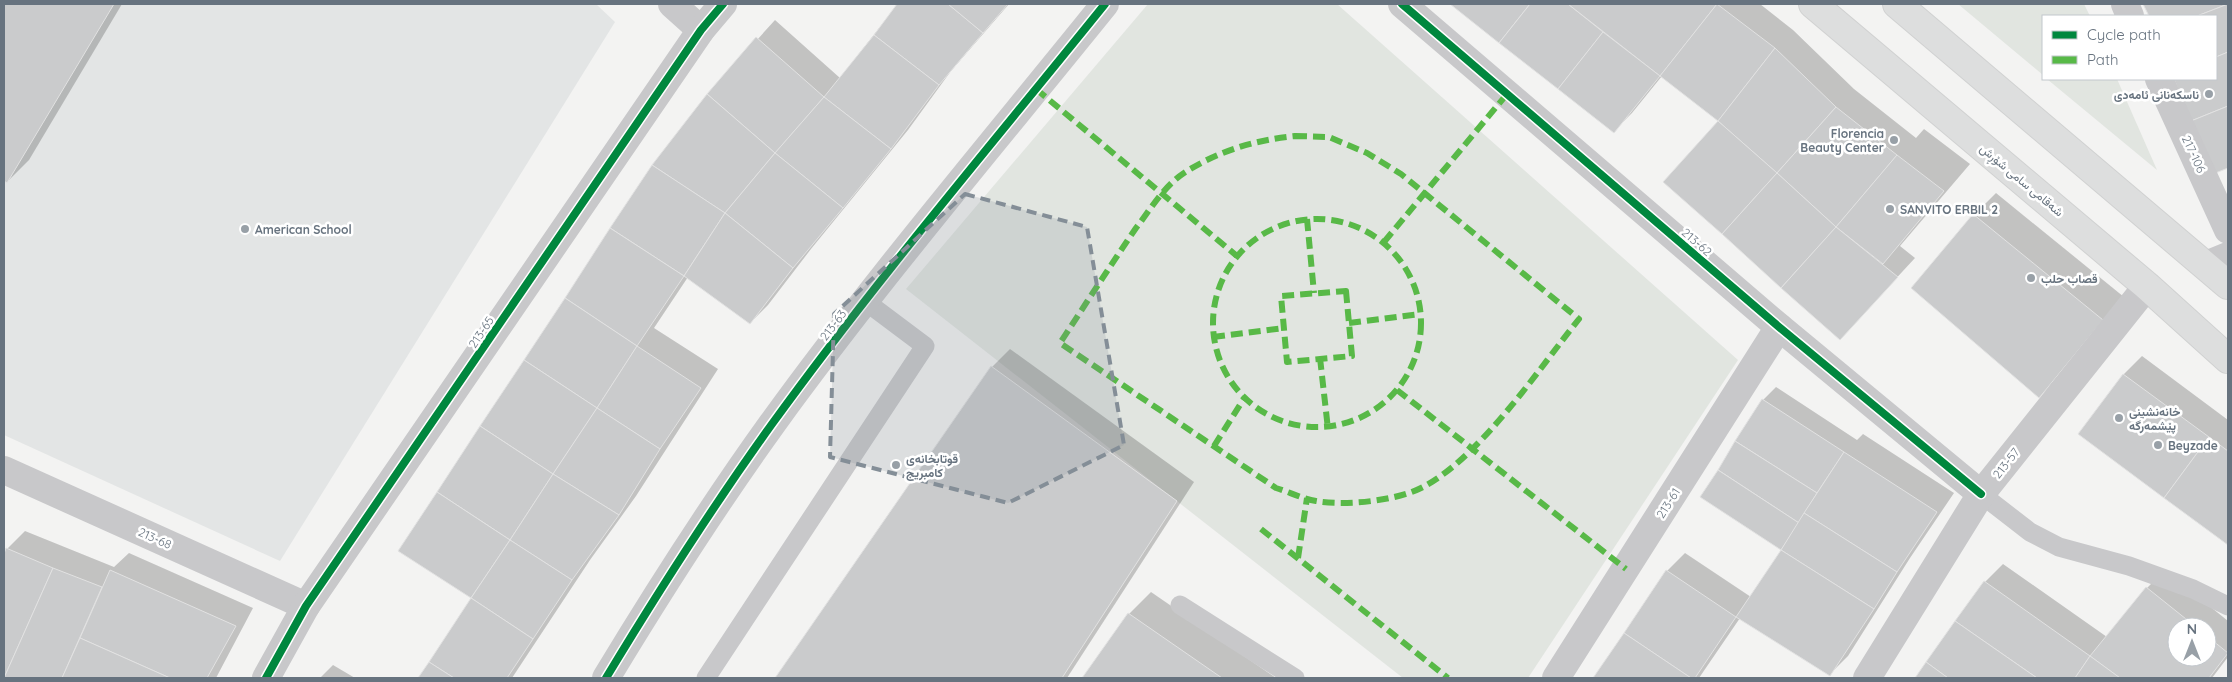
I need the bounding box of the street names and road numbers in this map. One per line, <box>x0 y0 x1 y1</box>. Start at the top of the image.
street label: 217-106 <box>2179 133 2209 176</box>
street label: شەقامی سامی شۆڕش <box>1975 141 2067 222</box>
street label: 213-62 <box>1679 225 1715 259</box>
street label: 213-63 <box>817 307 849 343</box>
street label: 213-65 <box>465 313 497 351</box>
street label: 213-57 <box>1989 445 2023 481</box>
street label: 213-61 <box>1653 485 1683 521</box>
street label: 213-68 <box>136 524 174 552</box>

